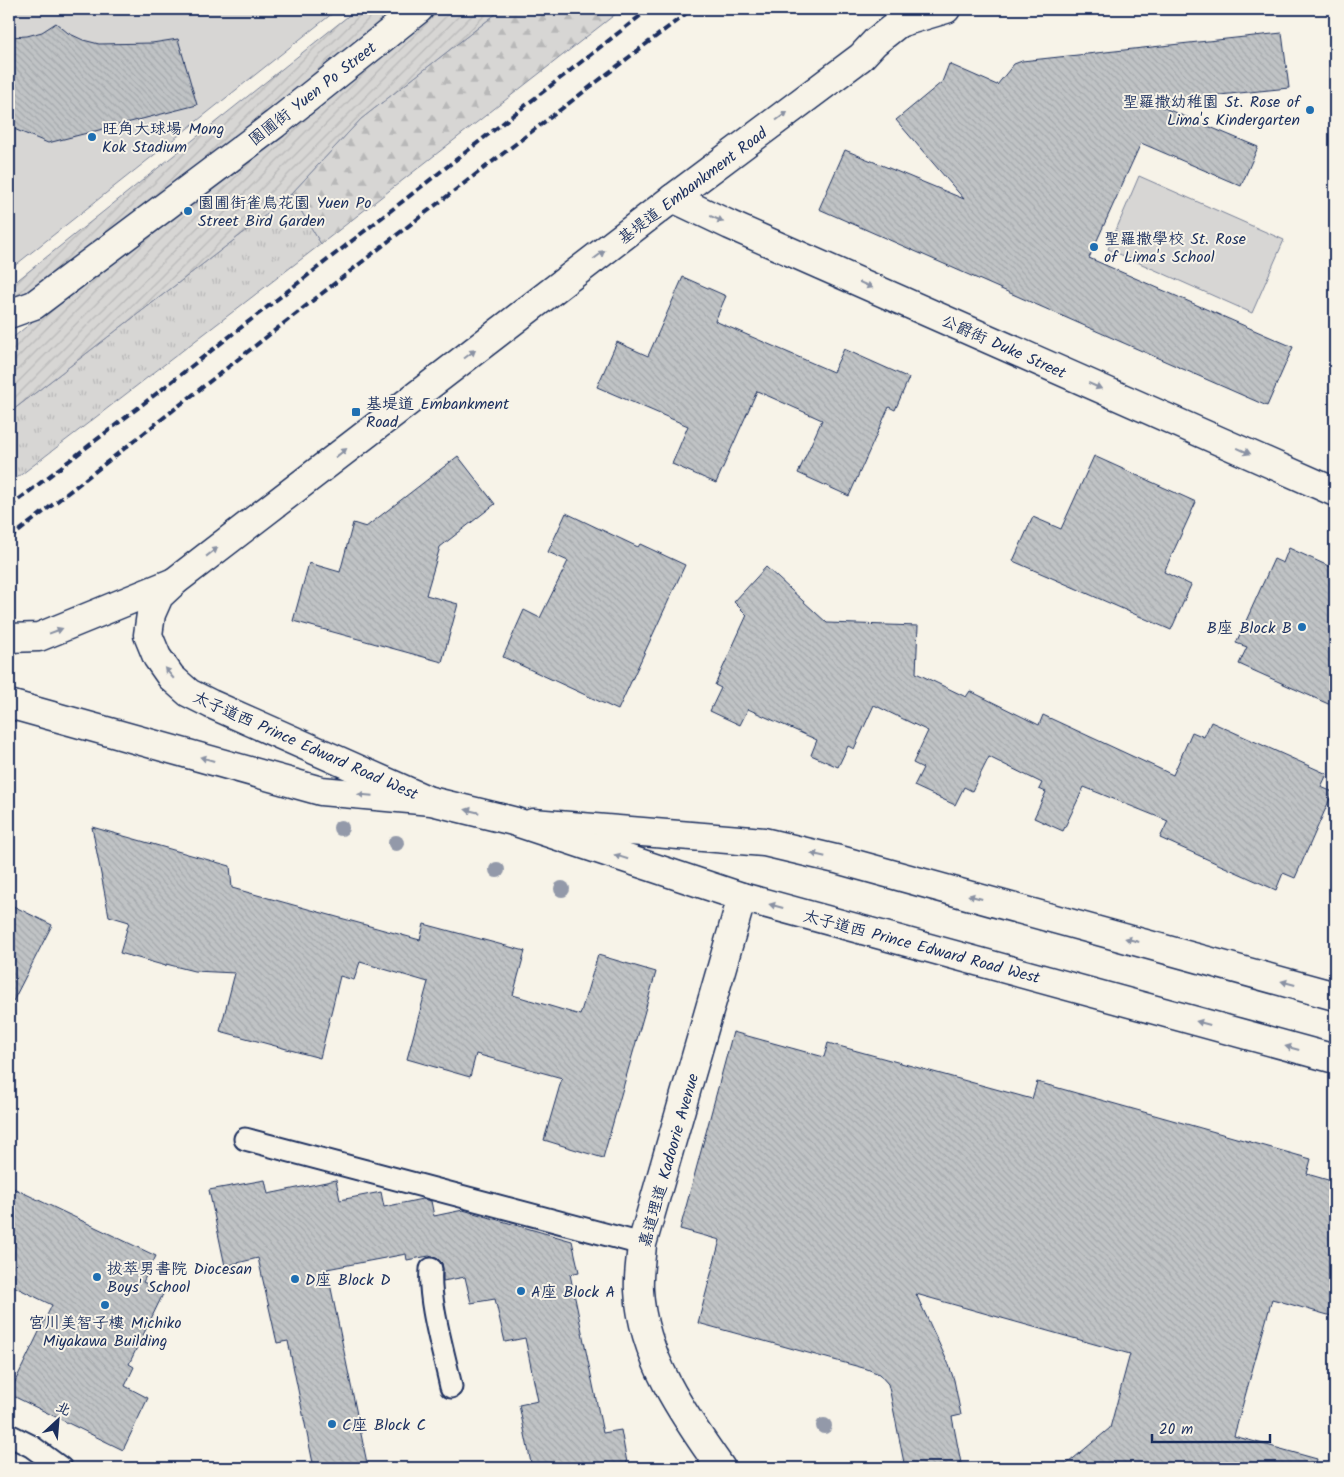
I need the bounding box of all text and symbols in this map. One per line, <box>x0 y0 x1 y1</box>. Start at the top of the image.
street label: 園圃街 Yuen Po Street <box>244 36 383 152</box>
place label: 聖羅撒幼稚園 St. Rose of Lima's Kindergarten <box>1122 90 1302 133</box>
marker: 聖羅撒幼稚園 St. Rose of Lima's Kindergarten <box>1304 104 1316 116</box>
one-way arrow <box>775 111 789 121</box>
place label: 旺角大球場 Mong Kok Stadium <box>102 117 224 160</box>
street label: 基堤道 Embankment Road <box>613 121 774 251</box>
marker: 旺角大球場 Mong Kok Stadium <box>86 131 98 143</box>
place label: 園圃街雀鳥花園 Yuen Po Street Bird Garden <box>198 191 371 234</box>
marker: 園圃街雀鳥花園 Yuen Po Street Bird Garden <box>182 205 194 217</box>
one-way arrow <box>710 215 725 223</box>
place label: 聖羅撒學校 St. Rose of Lima's School <box>1104 227 1246 270</box>
marker: 聖羅撒學校 St. Rose of Lima's School <box>1088 241 1100 253</box>
one-way arrow <box>592 250 605 261</box>
one-way arrow <box>859 282 873 290</box>
street label: 公爵街 Duke Street <box>937 309 1070 386</box>
one-way arrow <box>463 349 476 360</box>
one-way arrow <box>1088 382 1102 390</box>
place label: 基堤道 Embankment Road <box>366 392 510 435</box>
marker: 基堤道 Embankment Road <box>350 406 362 418</box>
one-way arrow <box>334 448 347 459</box>
one-way arrow <box>1237 448 1251 456</box>
one-way arrow <box>206 547 219 558</box>
place label: B座 Block B <box>1207 616 1292 641</box>
marker: B座 Block B <box>1296 621 1308 633</box>
one-way arrow <box>49 627 64 635</box>
one-way arrow <box>164 667 175 679</box>
street label: 太子道西 Prince Edward Road West <box>189 685 423 808</box>
one-way arrow <box>200 755 215 763</box>
one-way arrow <box>357 791 373 799</box>
one-way arrow <box>465 807 480 815</box>
one-way arrow <box>810 851 825 859</box>
one-way arrow <box>613 853 628 861</box>
one-way arrow <box>967 893 982 901</box>
one-way arrow <box>768 902 783 910</box>
street label: 太子道西 Prince Edward Road West <box>801 904 1043 991</box>
one-way arrow <box>1124 936 1139 944</box>
one-way arrow <box>1281 979 1296 987</box>
one-way arrow <box>1195 1019 1210 1027</box>
one-way arrow <box>1285 1043 1300 1051</box>
street label: 嘉道理道 Kadoorie Avenue <box>633 1071 706 1250</box>
place label: 拔萃男書院 Diocesan Boys' School <box>107 1257 252 1300</box>
place label: D座 Block D <box>305 1268 390 1293</box>
marker: 拔萃男書院 Diocesan Boys' School <box>91 1271 103 1283</box>
marker: D座 Block D <box>289 1273 301 1285</box>
place label: A座 Block A <box>531 1280 616 1305</box>
marker: A座 Block A <box>515 1285 527 1297</box>
marker: 宮川美智子樓 Michiko Miyakawa Building <box>99 1299 111 1311</box>
place label: 宮川美智子樓 Michiko Miyakawa Building <box>28 1311 182 1354</box>
north arrow <box>32 1394 82 1444</box>
text: 北 <box>52 1396 74 1422</box>
scale bar <box>1152 1412 1269 1444</box>
place label: C座 Block C <box>342 1413 426 1438</box>
marker: C座 Block C <box>326 1418 338 1430</box>
text: 20 m <box>1159 1418 1193 1442</box>

